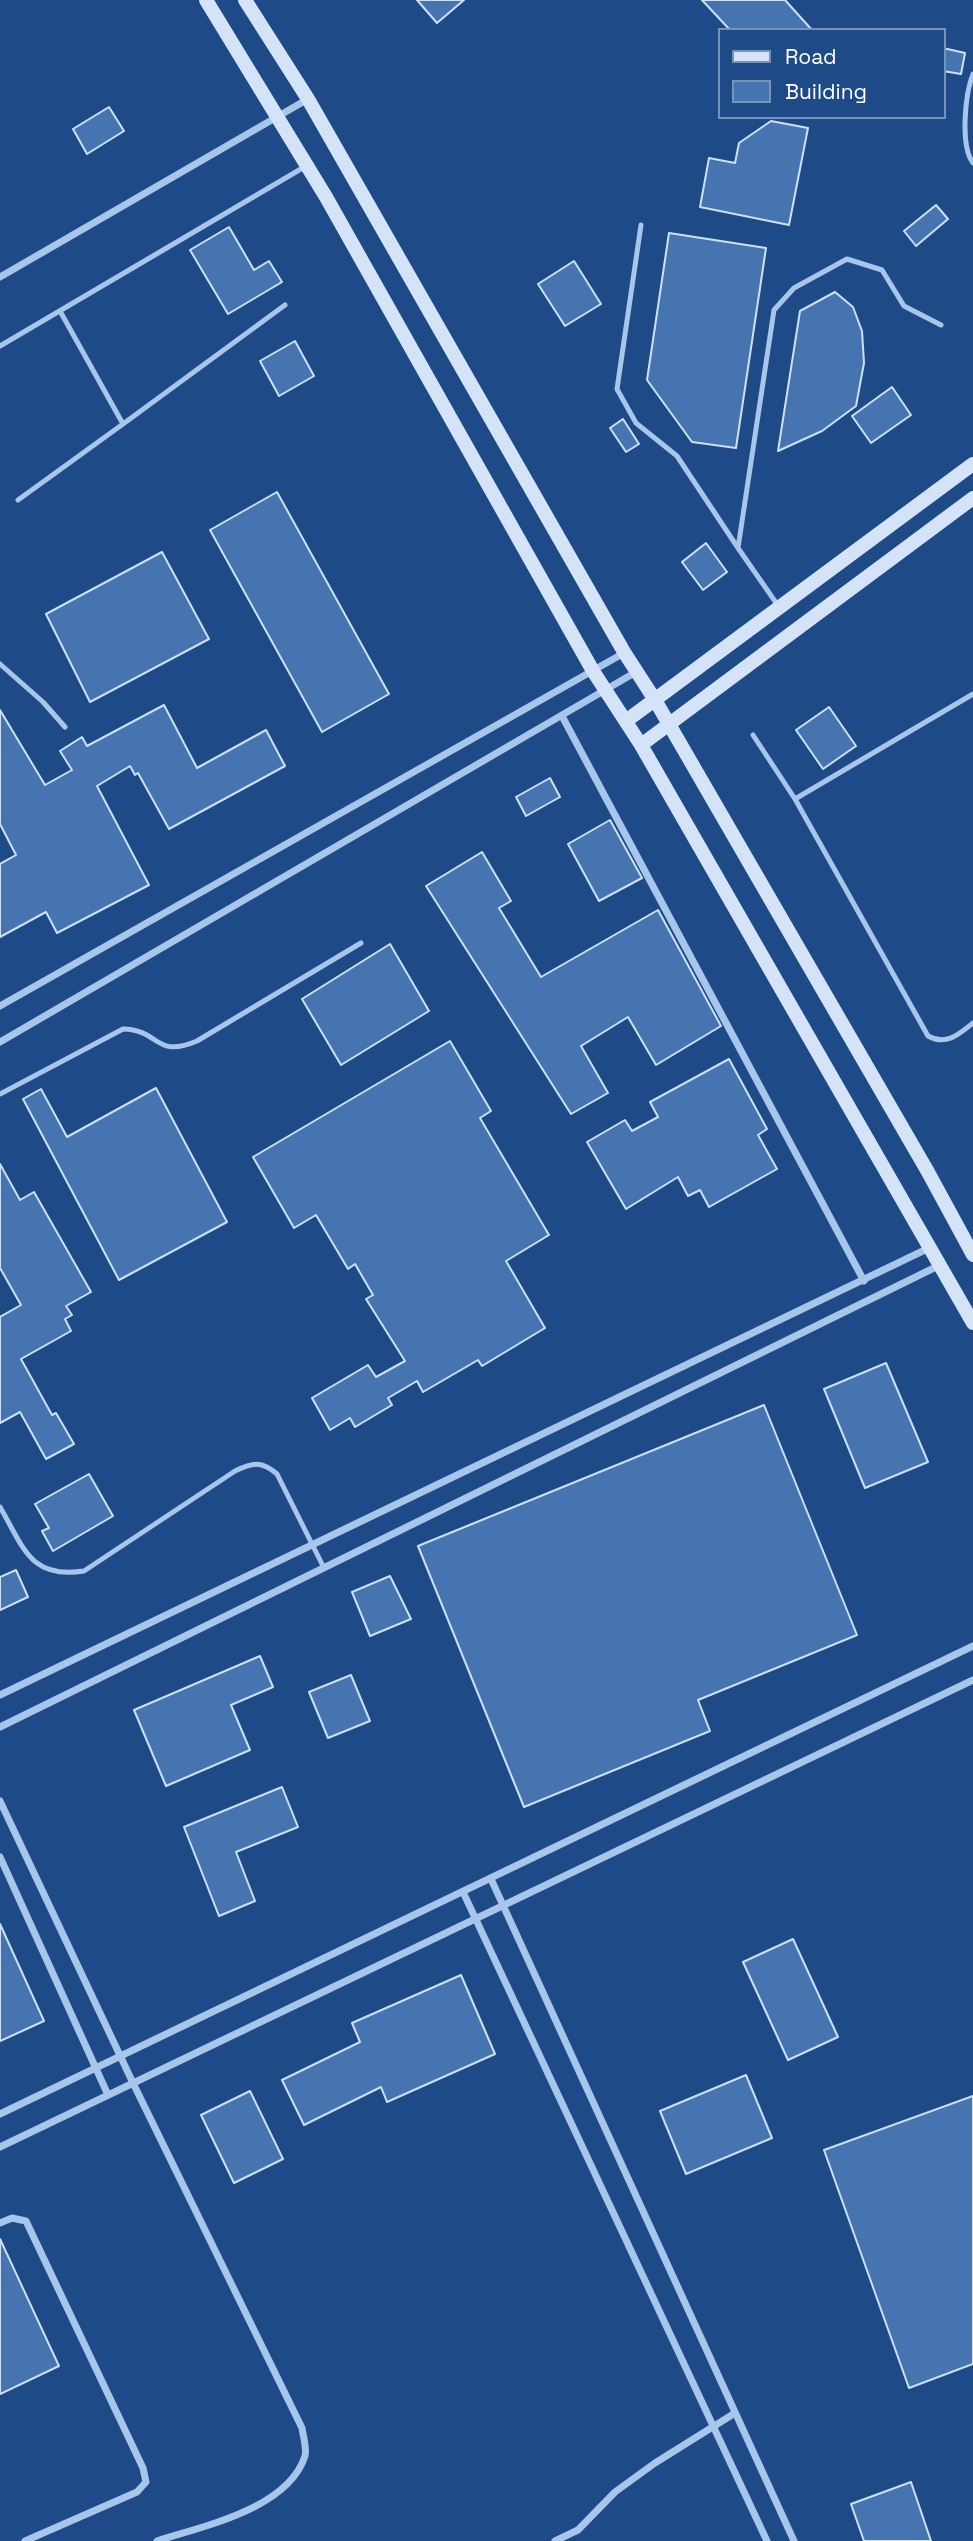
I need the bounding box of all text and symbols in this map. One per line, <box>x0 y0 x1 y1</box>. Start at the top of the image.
legend <box>718 28 945 119</box>
text: Road <box>785 43 837 70</box>
text: Building <box>785 78 867 105</box>

